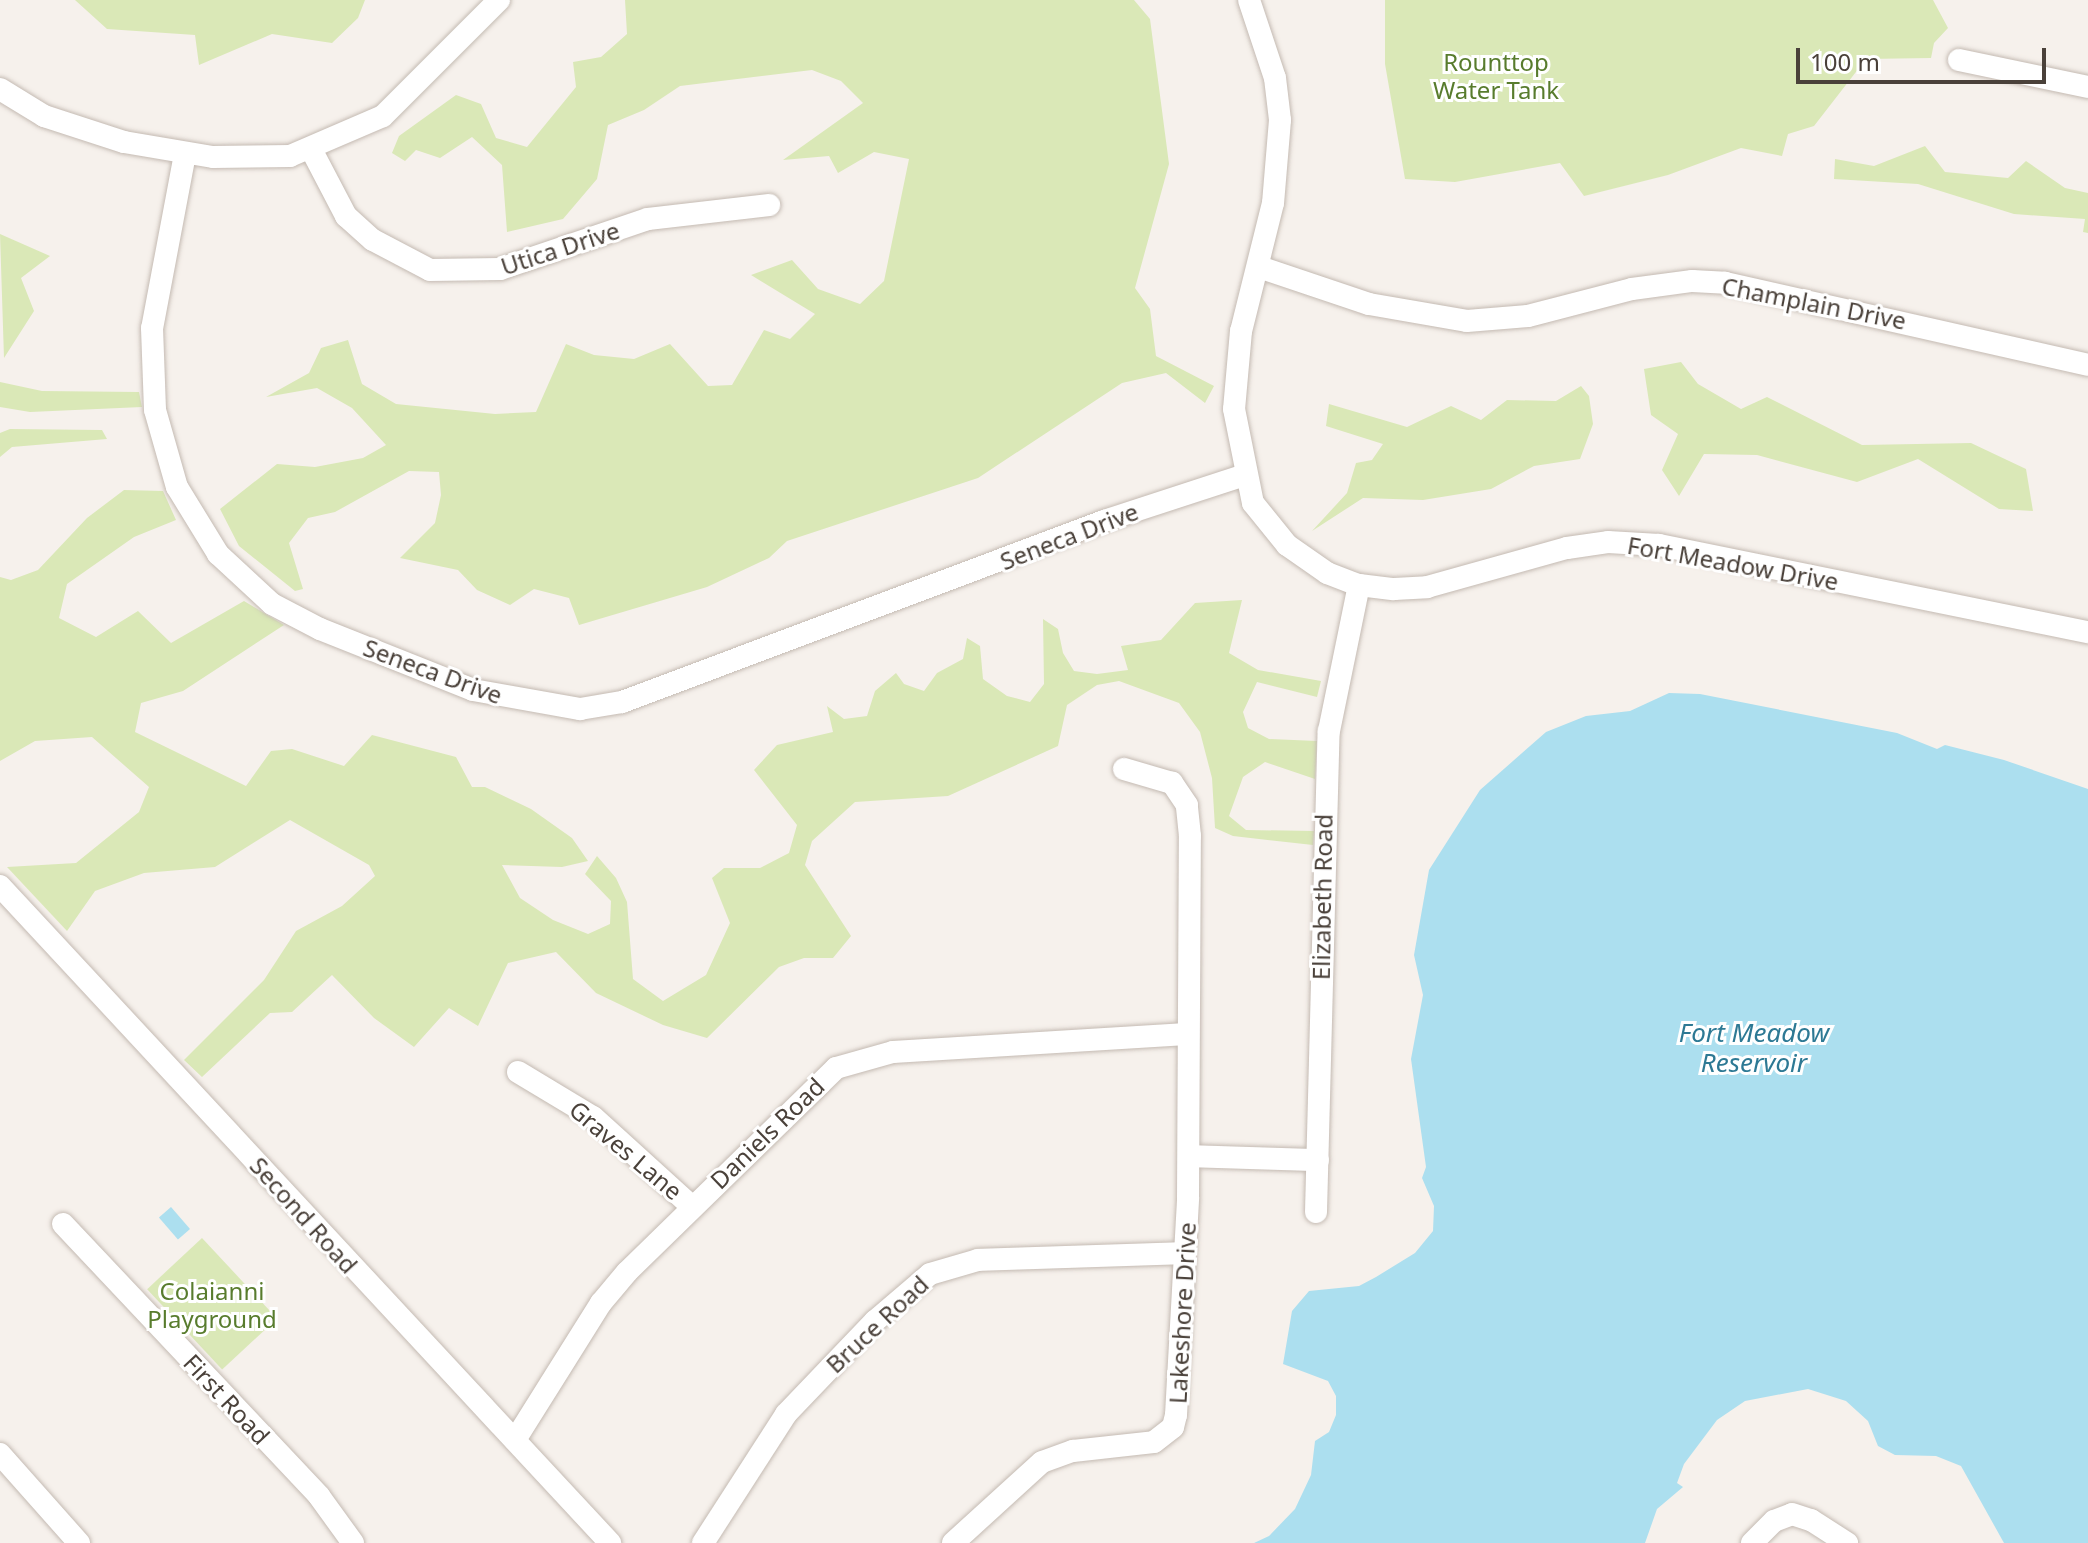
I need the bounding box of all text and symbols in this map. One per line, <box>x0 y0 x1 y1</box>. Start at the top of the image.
scale bar <box>1800 32 2050 82</box>
text: 100 m <box>1810 45 1880 78</box>
park label: Rounttop Water Tank <box>1433 48 1559 104</box>
street label: Utica Drive <box>497 215 623 281</box>
street label: Champlain Drive <box>1720 271 1908 335</box>
street label: Seneca Drive <box>996 496 1142 576</box>
street label: Fort Meadow Drive <box>1625 530 1841 596</box>
street label: Seneca Drive <box>360 633 506 709</box>
street label: Elizabeth Road <box>1306 814 1338 980</box>
water label: Fort Meadow Reservoir <box>1679 1017 1829 1078</box>
street label: Daniels Road <box>704 1072 830 1194</box>
street label: Graves Lane <box>564 1095 688 1205</box>
street label: Second Road <box>244 1151 364 1279</box>
street label: Lakeshore Drive <box>1163 1221 1201 1405</box>
street label: Bruce Road <box>820 1269 934 1379</box>
park label: Colaianni Playground <box>147 1277 277 1333</box>
street label: First Road <box>178 1348 276 1450</box>

